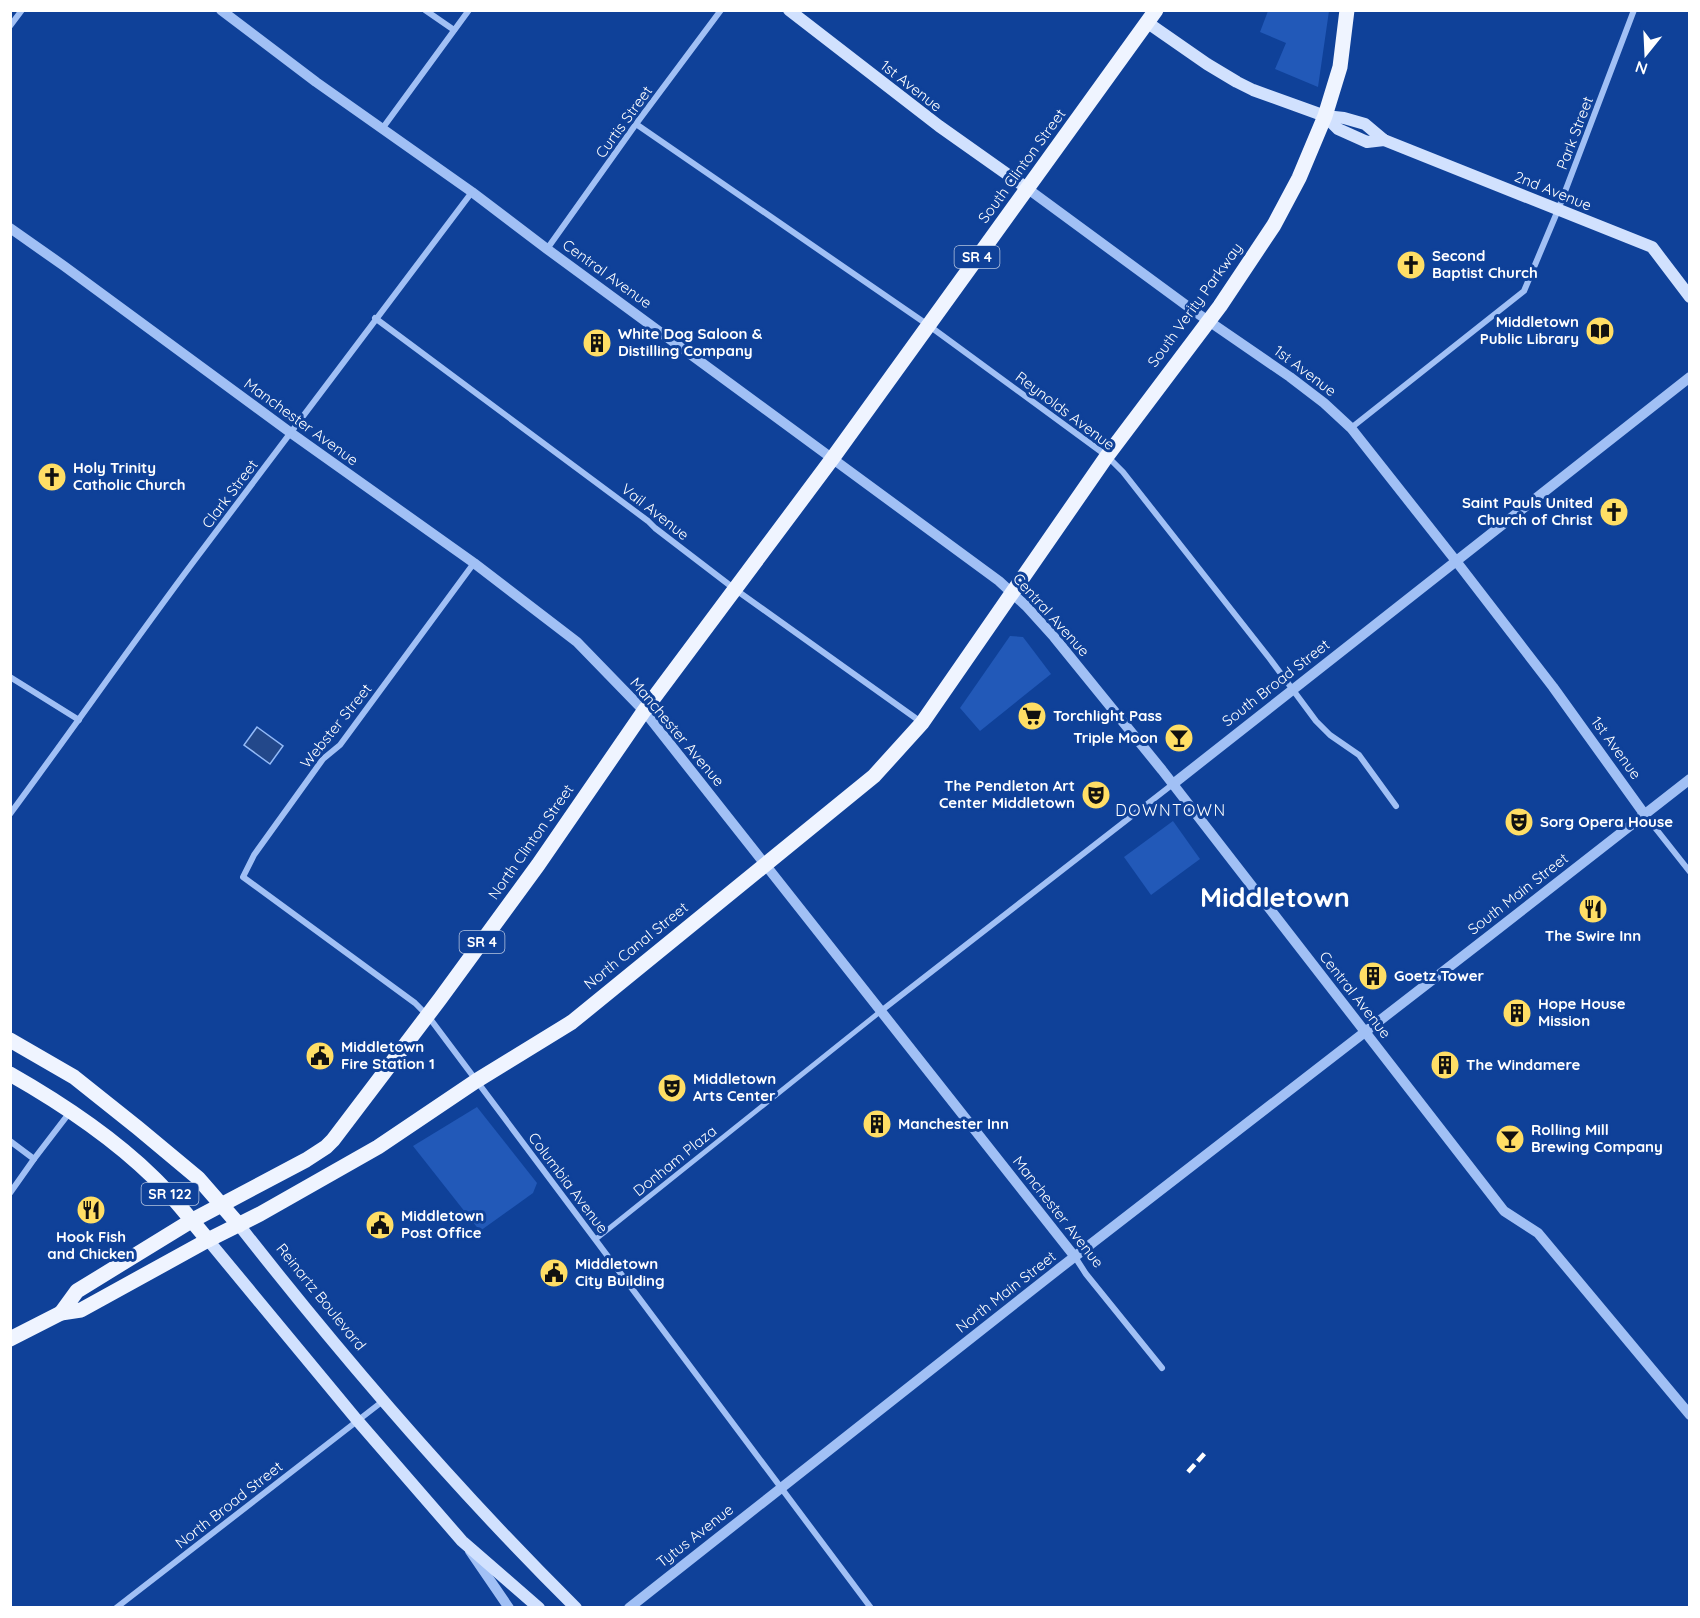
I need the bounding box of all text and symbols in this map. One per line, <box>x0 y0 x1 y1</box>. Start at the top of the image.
north arrow <box>1616 24 1676 84</box>
street label: 1st Avenue <box>877 56 946 116</box>
text: N <box>1633 57 1650 80</box>
street label: Curtis Street <box>591 82 656 161</box>
street label: Park Street <box>1552 94 1597 172</box>
street label: South Clinton Street <box>974 105 1069 227</box>
street label: 2nd Avenue <box>1512 166 1595 215</box>
street label: Central Avenue <box>559 235 656 312</box>
street label: South Verity Parkway <box>1143 239 1246 371</box>
road number: SR 4 <box>954 246 1000 268</box>
place label: Second Baptist Church <box>1432 246 1538 282</box>
church icon: Second Baptist Church <box>1395 249 1427 281</box>
place label: Middletown Public Library <box>1480 312 1579 348</box>
library icon: Middletown Public Library <box>1584 315 1616 347</box>
place label: White Dog Saloon & Distilling Company <box>618 324 763 360</box>
building icon: White Dog Saloon & Distilling Company <box>581 327 613 359</box>
street label: 1st Avenue <box>1270 341 1340 400</box>
street label: Reynolds Avenue <box>1012 367 1119 454</box>
street label: Manchester Avenue <box>240 374 362 469</box>
street label: Clark Street <box>198 456 262 532</box>
place label: Holy Trinity Catholic Church <box>73 458 185 494</box>
church icon: Holy Trinity Catholic Church <box>36 461 68 493</box>
street label: Vail Avenue <box>618 479 693 544</box>
place label: Saint Pauls United Church of Christ <box>1462 493 1593 529</box>
church icon: Saint Pauls United Church of Christ <box>1598 496 1630 528</box>
street label: Central Avenue <box>1009 569 1094 660</box>
street label: South Broad Street <box>1218 635 1333 731</box>
street label: Manchester Avenue <box>626 673 729 790</box>
street label: Webster Street <box>296 680 375 772</box>
supermarket icon: Torchlight Pass <box>1016 700 1048 732</box>
place label: Torchlight Pass <box>1053 706 1162 725</box>
street label: 1st Avenue <box>1587 713 1646 783</box>
bar icon: Triple Moon <box>1163 722 1195 754</box>
place label: Triple Moon <box>1073 728 1158 747</box>
place label: The Pendleton Art Center Middletown <box>939 776 1075 812</box>
theatre icon: The Pendleton Art Center Middletown <box>1080 779 1112 811</box>
street label: North Clinton Street <box>484 780 577 903</box>
district label: DOWNTOWN <box>1115 800 1227 820</box>
theatre icon: Sorg Opera House <box>1503 806 1535 838</box>
place label: Sorg Opera House <box>1540 812 1673 831</box>
street label: South Main Street <box>1464 849 1572 939</box>
district label: Middletown <box>1200 880 1350 914</box>
restaurant icon: The Swire Inn <box>1577 893 1609 925</box>
street label: North Canal Street <box>580 898 692 993</box>
place label: The Swire Inn <box>1545 926 1641 945</box>
road number: SR 4 <box>460 931 504 953</box>
street label: Central Avenue <box>1315 947 1395 1042</box>
building icon: Goetz Tower <box>1357 960 1389 992</box>
place label: Goetz Tower <box>1394 966 1485 985</box>
place label: Hope House Mission <box>1538 994 1626 1030</box>
building icon: Hope House Mission <box>1501 997 1533 1029</box>
place label: Middletown Fire Station 1 <box>341 1037 435 1073</box>
public building icon: Middletown Fire Station 1 <box>304 1040 336 1072</box>
building icon: The Windamere <box>1429 1049 1461 1081</box>
place label: The Windamere <box>1466 1055 1581 1074</box>
place label: Middletown Arts Center <box>693 1069 776 1105</box>
theatre icon: Middletown Arts Center <box>656 1072 688 1104</box>
building icon: Manchester Inn <box>861 1108 893 1140</box>
place label: Manchester Inn <box>898 1114 1009 1133</box>
place label: Rolling Mill Brewing Company <box>1531 1120 1663 1156</box>
street label: Donham Plaza <box>629 1121 720 1200</box>
bar icon: Rolling Mill Brewing Company <box>1494 1123 1526 1155</box>
street label: Columbia Avenue <box>524 1129 612 1237</box>
street label: Manchester Avenue <box>1009 1152 1108 1271</box>
road number: SR 122 <box>142 1183 198 1205</box>
restaurant icon: Hook Fish and Chicken <box>75 1194 107 1226</box>
place label: Middletown Post Office <box>401 1206 484 1242</box>
public building icon: Middletown Post Office <box>364 1209 396 1241</box>
place label: Hook Fish and Chicken <box>47 1227 135 1263</box>
street label: Reinartz Boulevard <box>272 1239 370 1354</box>
street label: North Main Street <box>952 1247 1060 1337</box>
place label: Middletown City Building <box>575 1254 665 1290</box>
public building icon: Middletown City Building <box>538 1257 570 1289</box>
street label: North Broad Street <box>171 1457 286 1552</box>
street label: Tytus Avenue <box>652 1500 737 1571</box>

